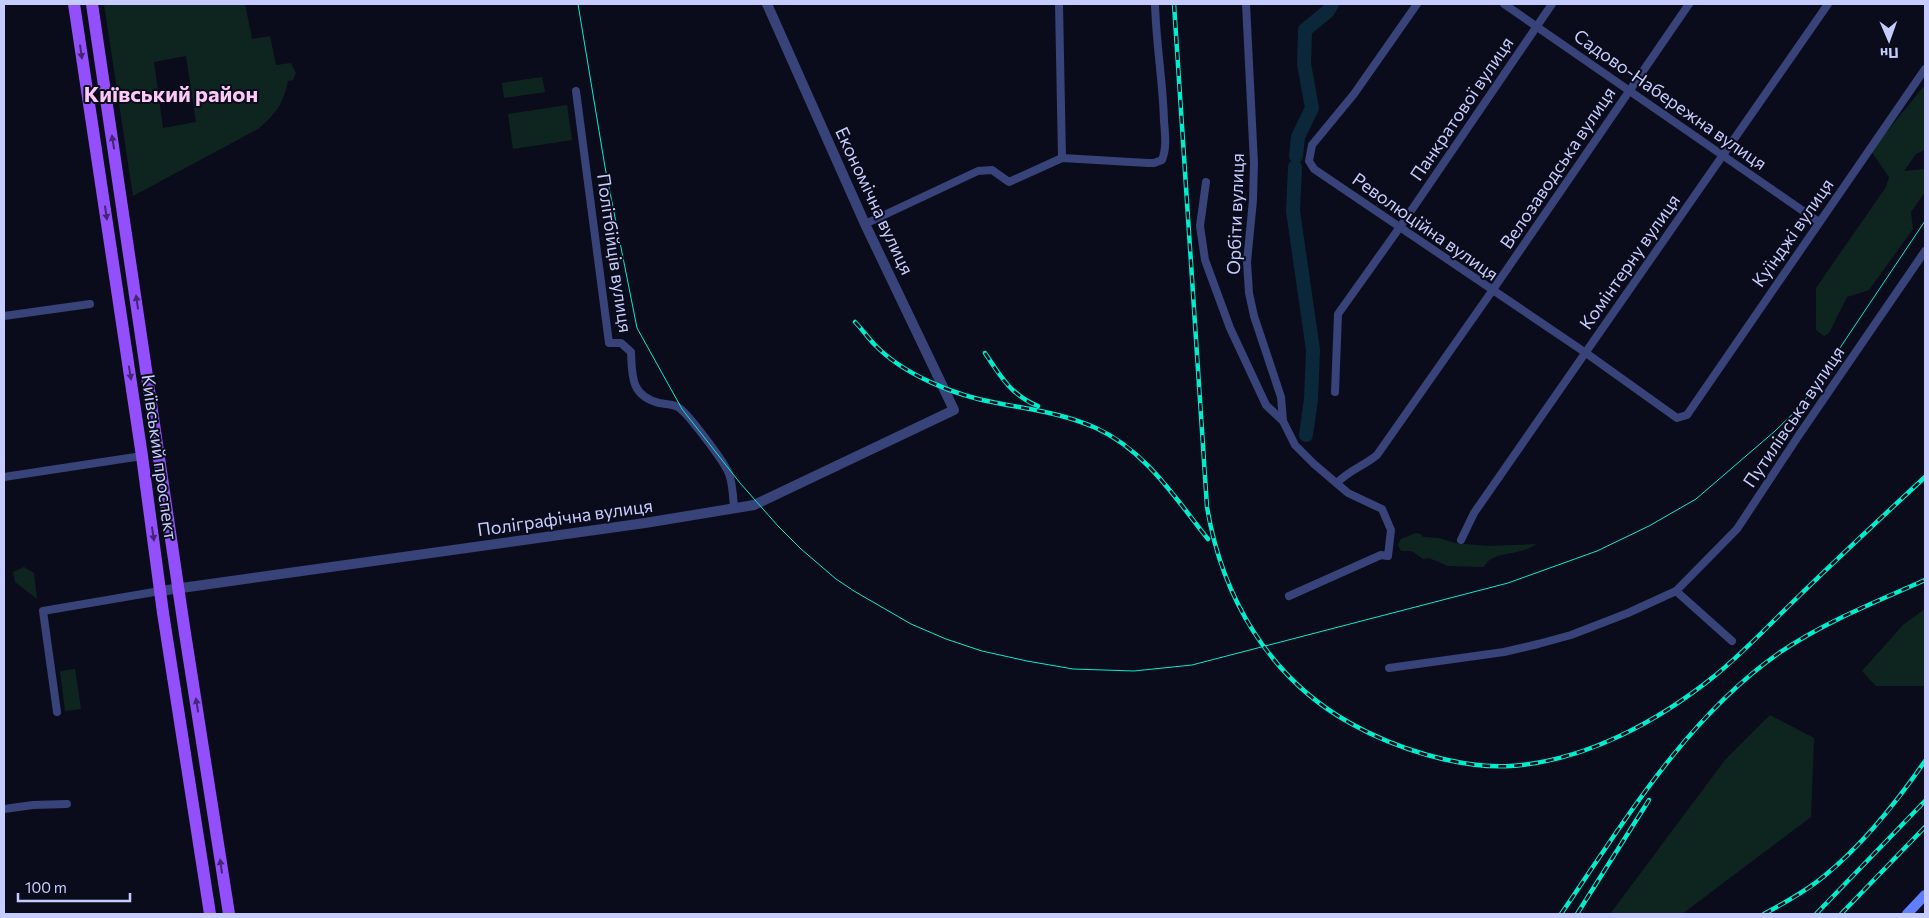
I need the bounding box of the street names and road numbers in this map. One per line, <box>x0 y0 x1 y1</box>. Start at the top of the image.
street label: Садово-Набережна вулиця <box>1570 24 1771 174</box>
street label: Панкратової вулиця <box>1405 32 1517 185</box>
street label: Велозаводська вулиця <box>1495 82 1620 253</box>
street label: Економічна вулиця <box>831 123 919 278</box>
street label: Орбіти вулиця <box>1222 153 1248 275</box>
street label: Революційна вулиця <box>1348 168 1503 285</box>
street label: Політбійців вулиця <box>593 172 637 334</box>
street label: Куїнджі вулиця <box>1747 174 1838 291</box>
street label: Комінтерну вулиця <box>1574 190 1684 333</box>
street label: Путилівська вулиця <box>1738 342 1849 491</box>
street label: Київський проспект <box>137 373 183 541</box>
street label: Поліграфічна вулиця <box>476 494 654 540</box>

